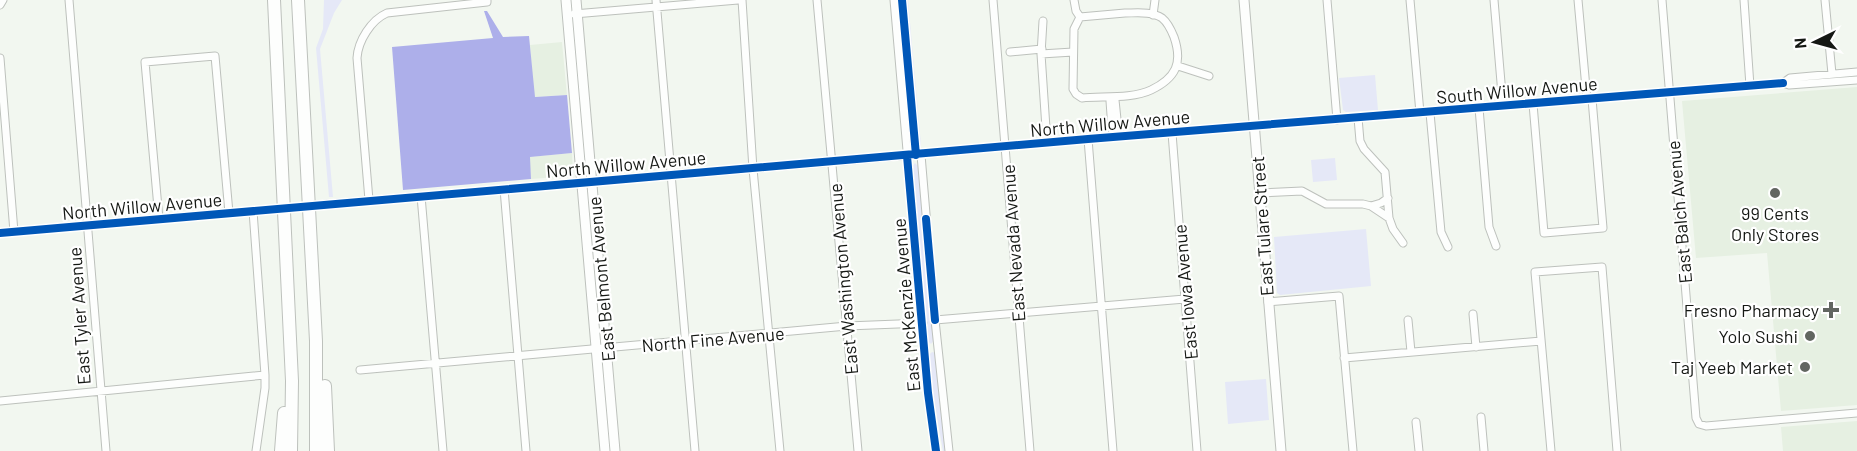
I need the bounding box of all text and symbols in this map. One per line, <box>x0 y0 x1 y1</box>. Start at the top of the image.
north arrow <box>1785 12 1845 72</box>
text: N <box>1790 37 1809 49</box>
street label: South Willow Avenue <box>1435 72 1599 108</box>
street label: North Willow Avenue <box>1029 105 1191 141</box>
street label: East Balch Avenue <box>1662 140 1696 284</box>
street label: North Willow Avenue <box>545 146 707 182</box>
street label: East Tulare Street <box>1246 155 1278 297</box>
street label: East Nevada Avenue <box>997 164 1029 322</box>
street label: East Washington Avenue <box>824 182 862 376</box>
marker: 99 Cents Only Stores <box>1768 186 1782 200</box>
street label: North Willow Avenue <box>61 188 223 224</box>
street label: East Belmont Avenue <box>583 196 619 362</box>
place label: 99 Cents Only Stores <box>1731 202 1819 245</box>
street label: East McKenzie Avenue <box>887 217 925 393</box>
street label: East Iowa Avenue <box>1168 223 1202 361</box>
street label: East Tyler Avenue <box>63 246 95 386</box>
place label: Fresno Pharmacy <box>1684 299 1819 321</box>
marker: Fresno Pharmacy <box>1824 303 1838 317</box>
street label: North Fine Avenue <box>641 322 785 356</box>
place label: Yolo Sushi <box>1718 325 1798 347</box>
marker: Yolo Sushi <box>1803 329 1817 343</box>
place label: Taj Yeeb Market <box>1671 356 1793 378</box>
marker: Taj Yeeb Market <box>1798 360 1812 374</box>

